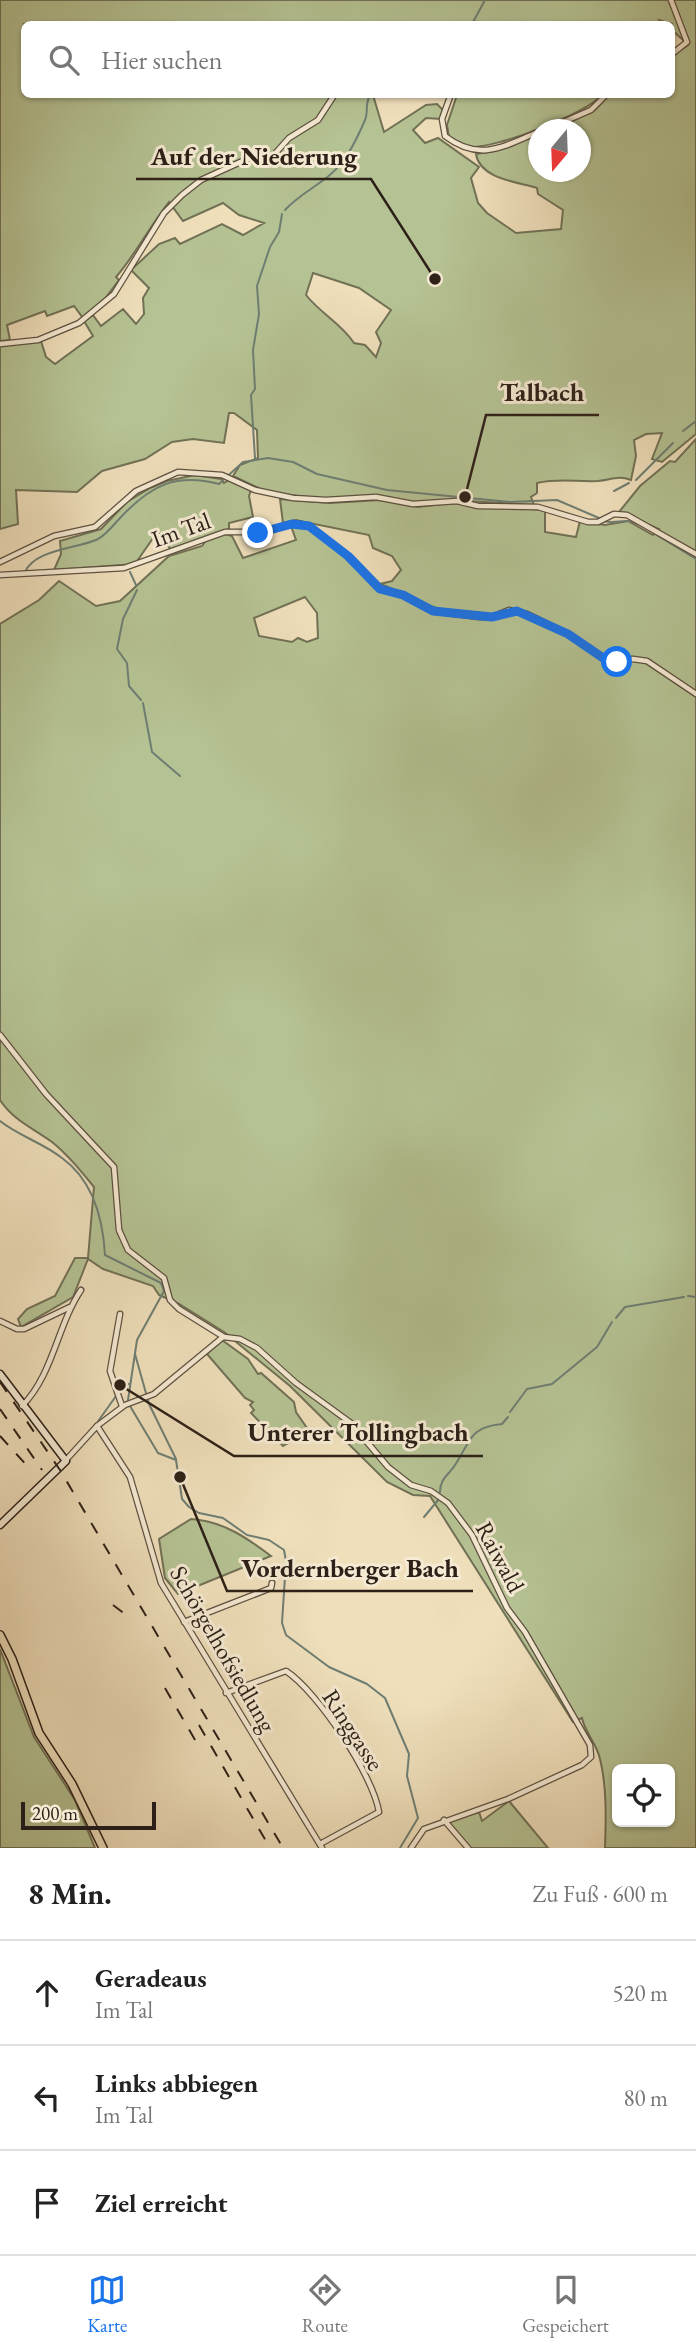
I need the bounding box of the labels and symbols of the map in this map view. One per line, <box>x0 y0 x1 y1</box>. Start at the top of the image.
north arrow <box>528 119 591 182</box>
callout: Auf der Niederung <box>136 132 371 179</box>
text: Auf der Niederung <box>150 139 358 173</box>
callout: Talbach <box>486 368 599 415</box>
text: Talbach <box>500 375 585 409</box>
street label: Im Tal <box>147 505 215 554</box>
route end <box>242 517 273 548</box>
route start <box>601 646 632 677</box>
callout: Unterer Tollingbach <box>234 1409 483 1456</box>
text: Unterer Tollingbach <box>248 1415 469 1449</box>
street label: Raiwald <box>469 1516 532 1598</box>
callout: Vordernberger Bach <box>227 1544 473 1591</box>
text: Vordernberger Bach <box>241 1551 459 1585</box>
street label: Schörgelhofsiedlung <box>163 1560 284 1738</box>
street label: Ringgasse <box>316 1683 391 1776</box>
scale bar <box>21 1799 156 1831</box>

